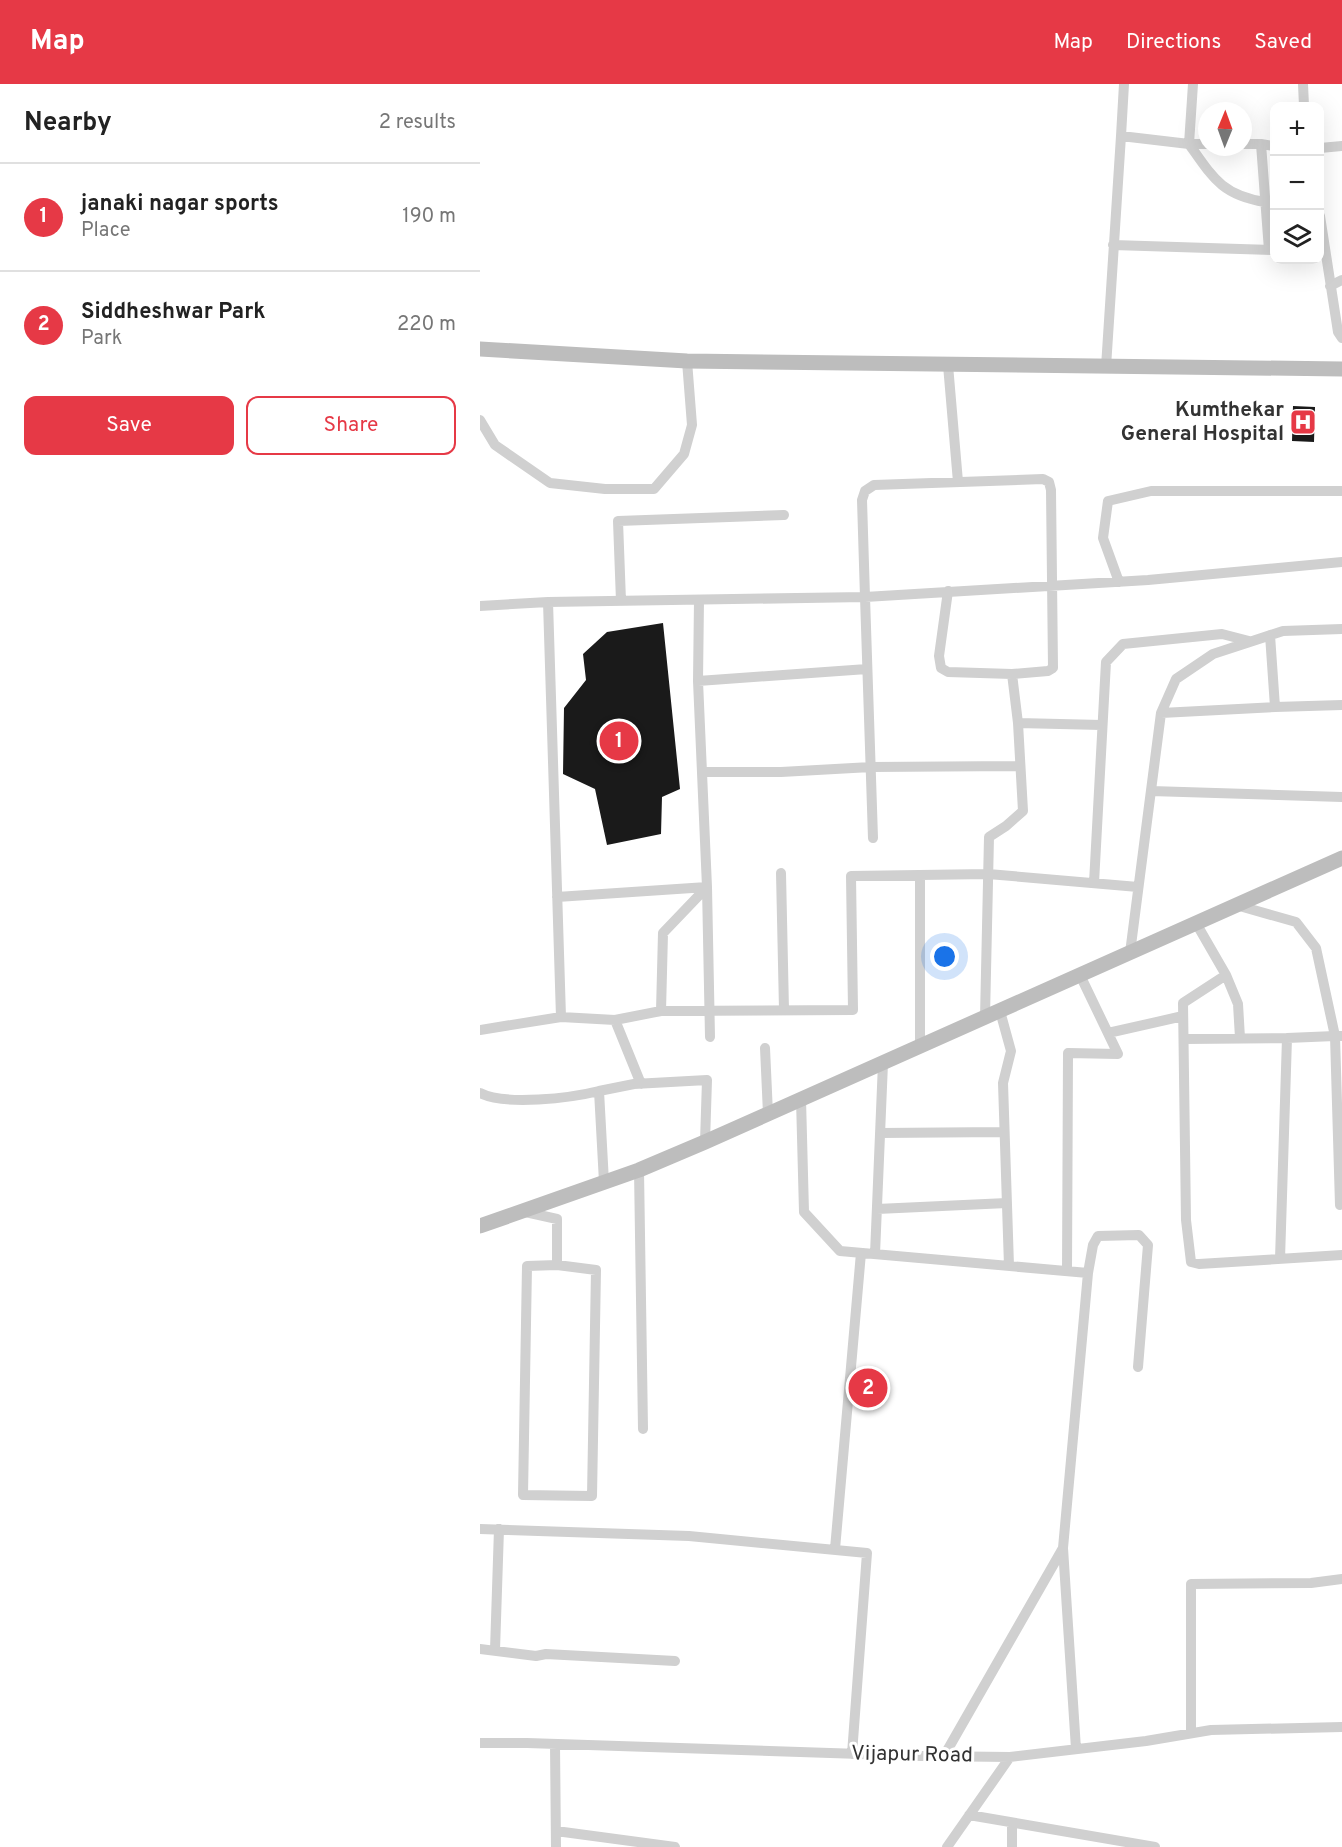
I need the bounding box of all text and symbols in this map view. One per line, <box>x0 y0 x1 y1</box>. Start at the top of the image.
text: Map <box>30 24 85 60</box>
text: Map <box>1053 29 1093 56</box>
text: Directions <box>1126 29 1221 56</box>
text: Saved <box>1254 29 1312 56</box>
north arrow <box>1198 102 1252 156</box>
map controls <box>1270 102 1324 264</box>
button: + <box>1270 102 1324 156</box>
text: Nearby <box>24 107 112 140</box>
text: 2 results <box>379 110 456 136</box>
button: − <box>1270 156 1324 210</box>
text: janaki nagar sports <box>81 191 279 218</box>
text: 1 <box>40 204 48 230</box>
text: 190 m <box>402 204 456 230</box>
button: layers <box>1270 210 1324 264</box>
text: Place <box>81 218 131 244</box>
text: Siddheshwar Park <box>81 299 266 326</box>
text: 2 <box>37 312 50 338</box>
text: 220 m <box>397 312 456 338</box>
text: Park <box>81 326 122 352</box>
button: Save <box>24 396 234 455</box>
button: Share <box>246 396 456 455</box>
place label: Kumthekar General Hospital <box>1121 397 1284 448</box>
hospital icon: Kumthekar General Hospital <box>1288 407 1318 437</box>
pin: 1 <box>600 718 638 764</box>
your location <box>930 942 959 971</box>
pin: 2 <box>848 1366 888 1410</box>
street label: Vijapur Road <box>851 1740 973 1770</box>

